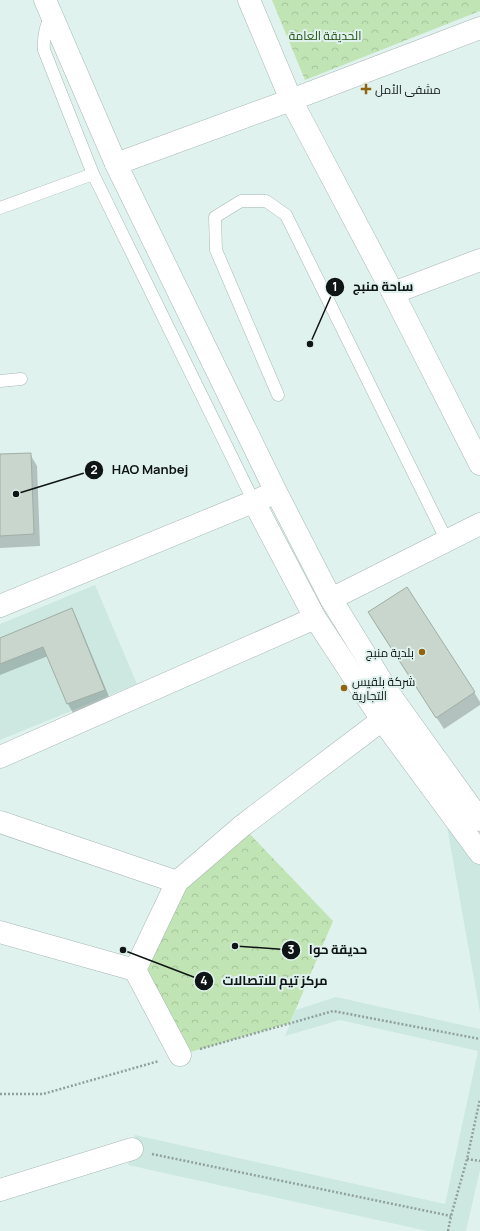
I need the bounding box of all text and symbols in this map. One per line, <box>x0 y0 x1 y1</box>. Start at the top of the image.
park label: الحديقة العامة <box>289 27 361 44</box>
place label: مشفى اﻷمل <box>375 81 441 98</box>
marker: مشفى اﻷمل <box>360 83 372 95</box>
callout: ساحة منبج <box>325 274 421 299</box>
text: ساحة منبج <box>353 277 413 295</box>
text: 1 <box>332 278 338 295</box>
callout: HAO Manbej <box>84 457 196 482</box>
text: HAO Manbej <box>112 460 188 478</box>
text: 2 <box>90 461 98 478</box>
place label: بلدية منبج <box>366 644 414 661</box>
marker: بلدية منبج <box>417 647 427 657</box>
place label: شركة بلقيس التجارية <box>352 673 415 704</box>
marker: شركة بلقيس التجارية <box>339 683 349 693</box>
callout: حديقة حوا <box>281 937 375 962</box>
text: حديقة حوا <box>309 940 367 958</box>
text: 3 <box>288 941 295 958</box>
callout: مركز تيم للاتصالات <box>194 968 335 993</box>
text: مركز تيم للاتصالات <box>222 971 328 990</box>
text: 4 <box>200 972 208 989</box>

